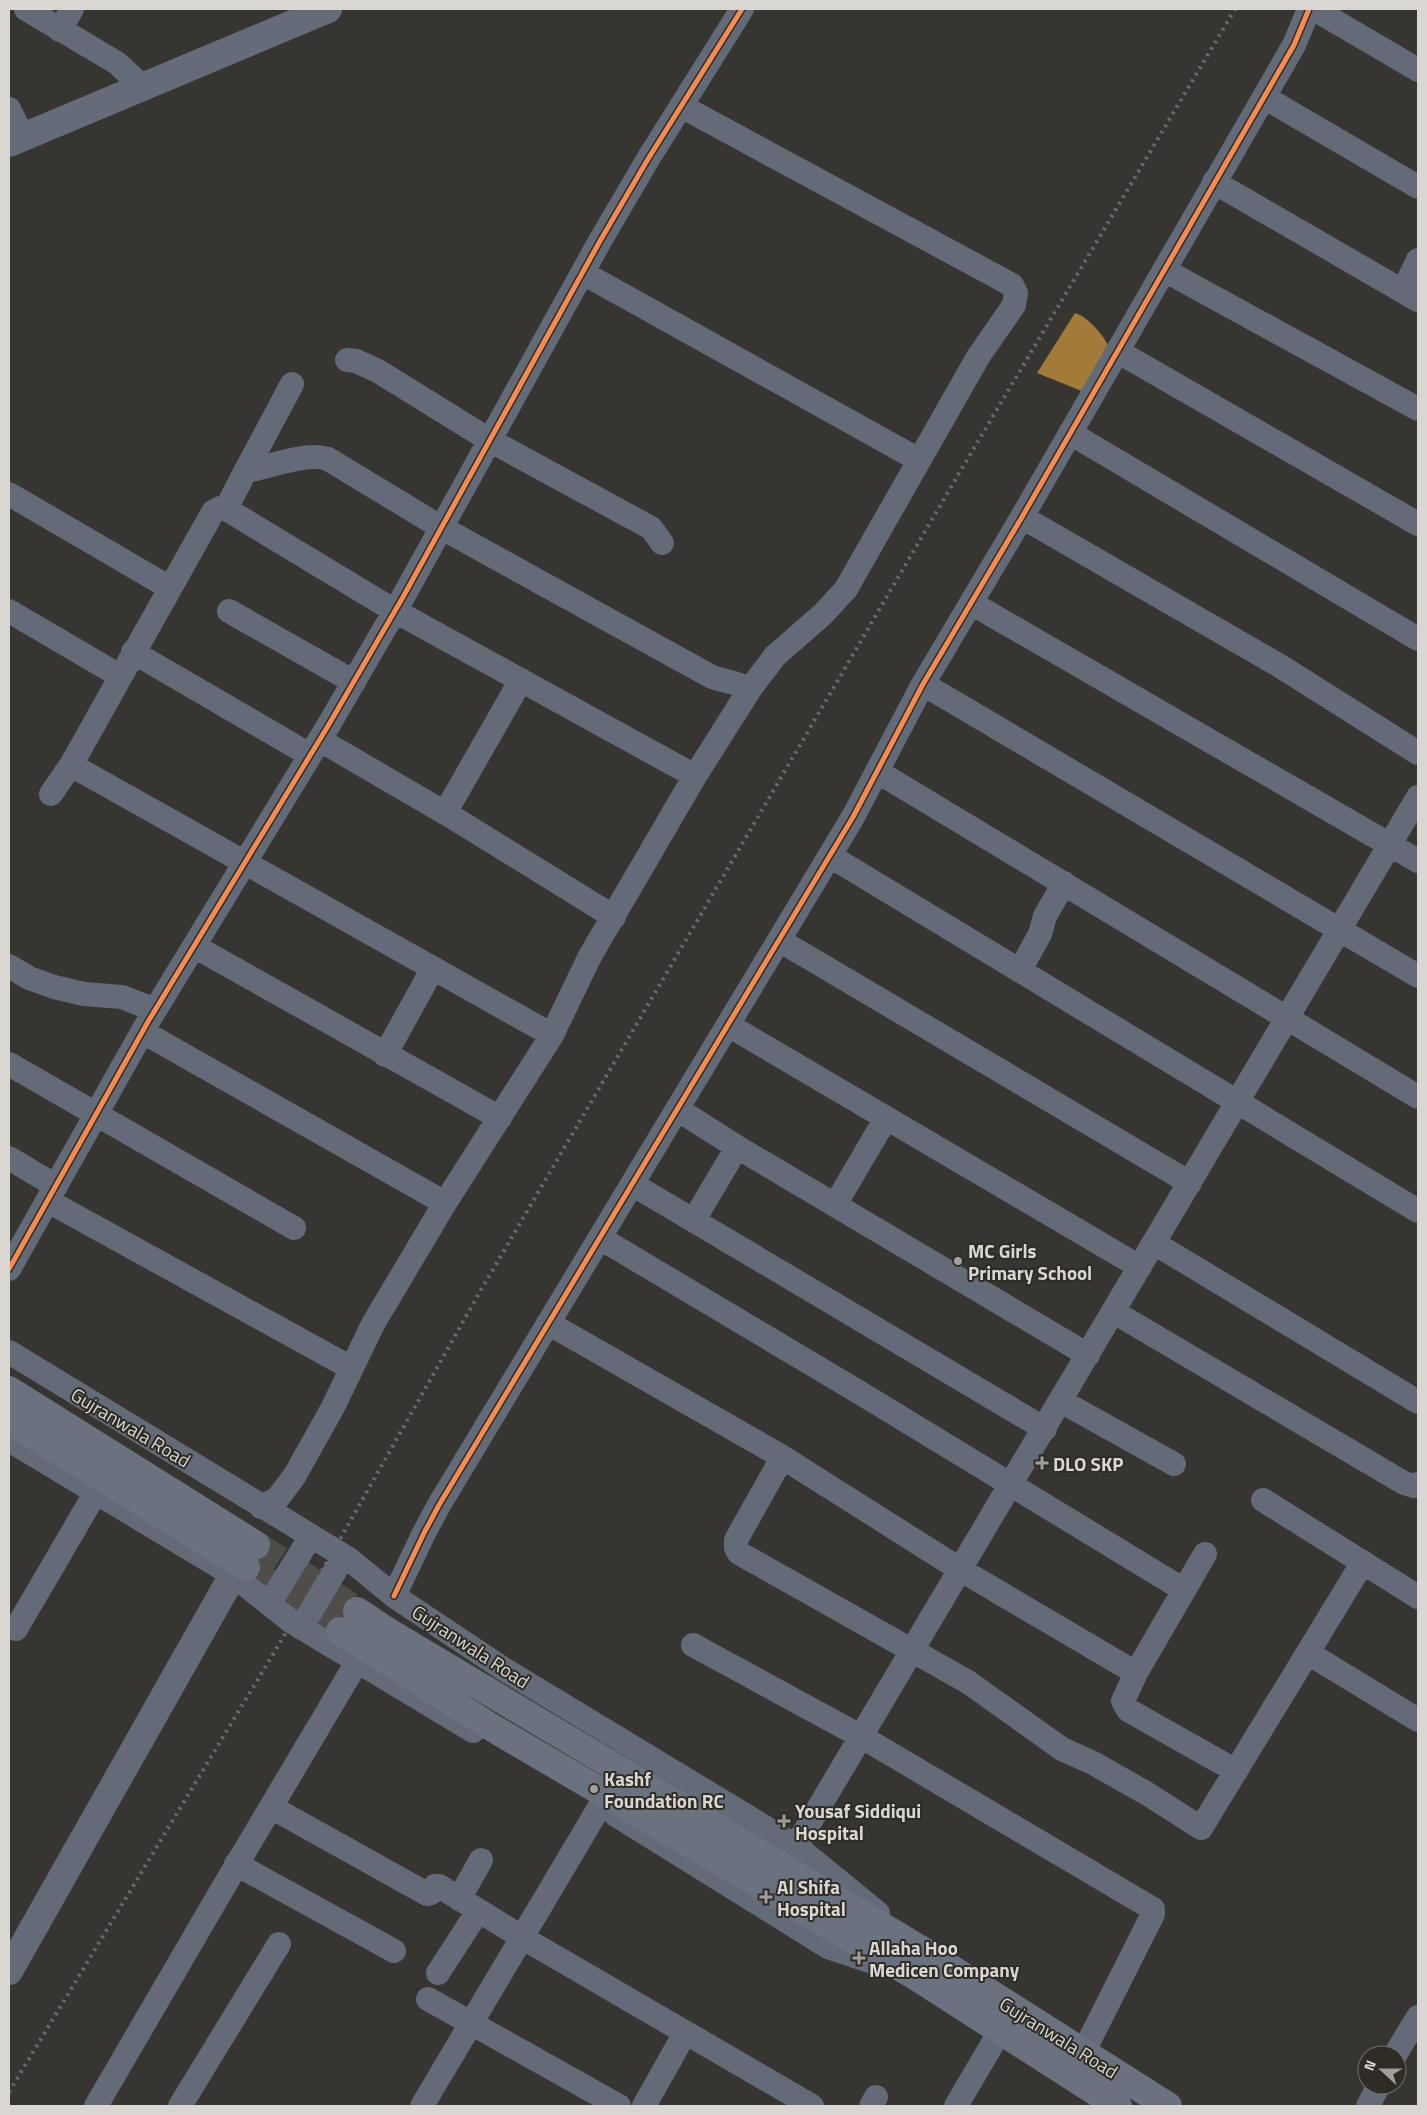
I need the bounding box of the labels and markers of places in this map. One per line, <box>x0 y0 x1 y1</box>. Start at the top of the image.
place label: MC Girls Primary School <box>968 1236 1092 1287</box>
marker: MC Girls Primary School <box>952 1255 964 1267</box>
place label: DLO SKP <box>1053 1449 1123 1478</box>
marker: DLO SKP <box>1035 1456 1049 1470</box>
place label: Kashf Foundation RC <box>604 1764 724 1815</box>
marker: Kashf Foundation RC <box>588 1783 600 1795</box>
place label: Yousaf Siddiqui Hospital <box>795 1796 921 1847</box>
marker: Yousaf Siddiqui Hospital <box>777 1814 791 1828</box>
place label: Al Shifa Hospital <box>777 1872 846 1923</box>
marker: Al Shifa Hospital <box>759 1890 773 1904</box>
place label: Allaha Hoo Medicen Company <box>869 1933 1020 1984</box>
marker: Allaha Hoo Medicen Company <box>853 1952 865 1964</box>

